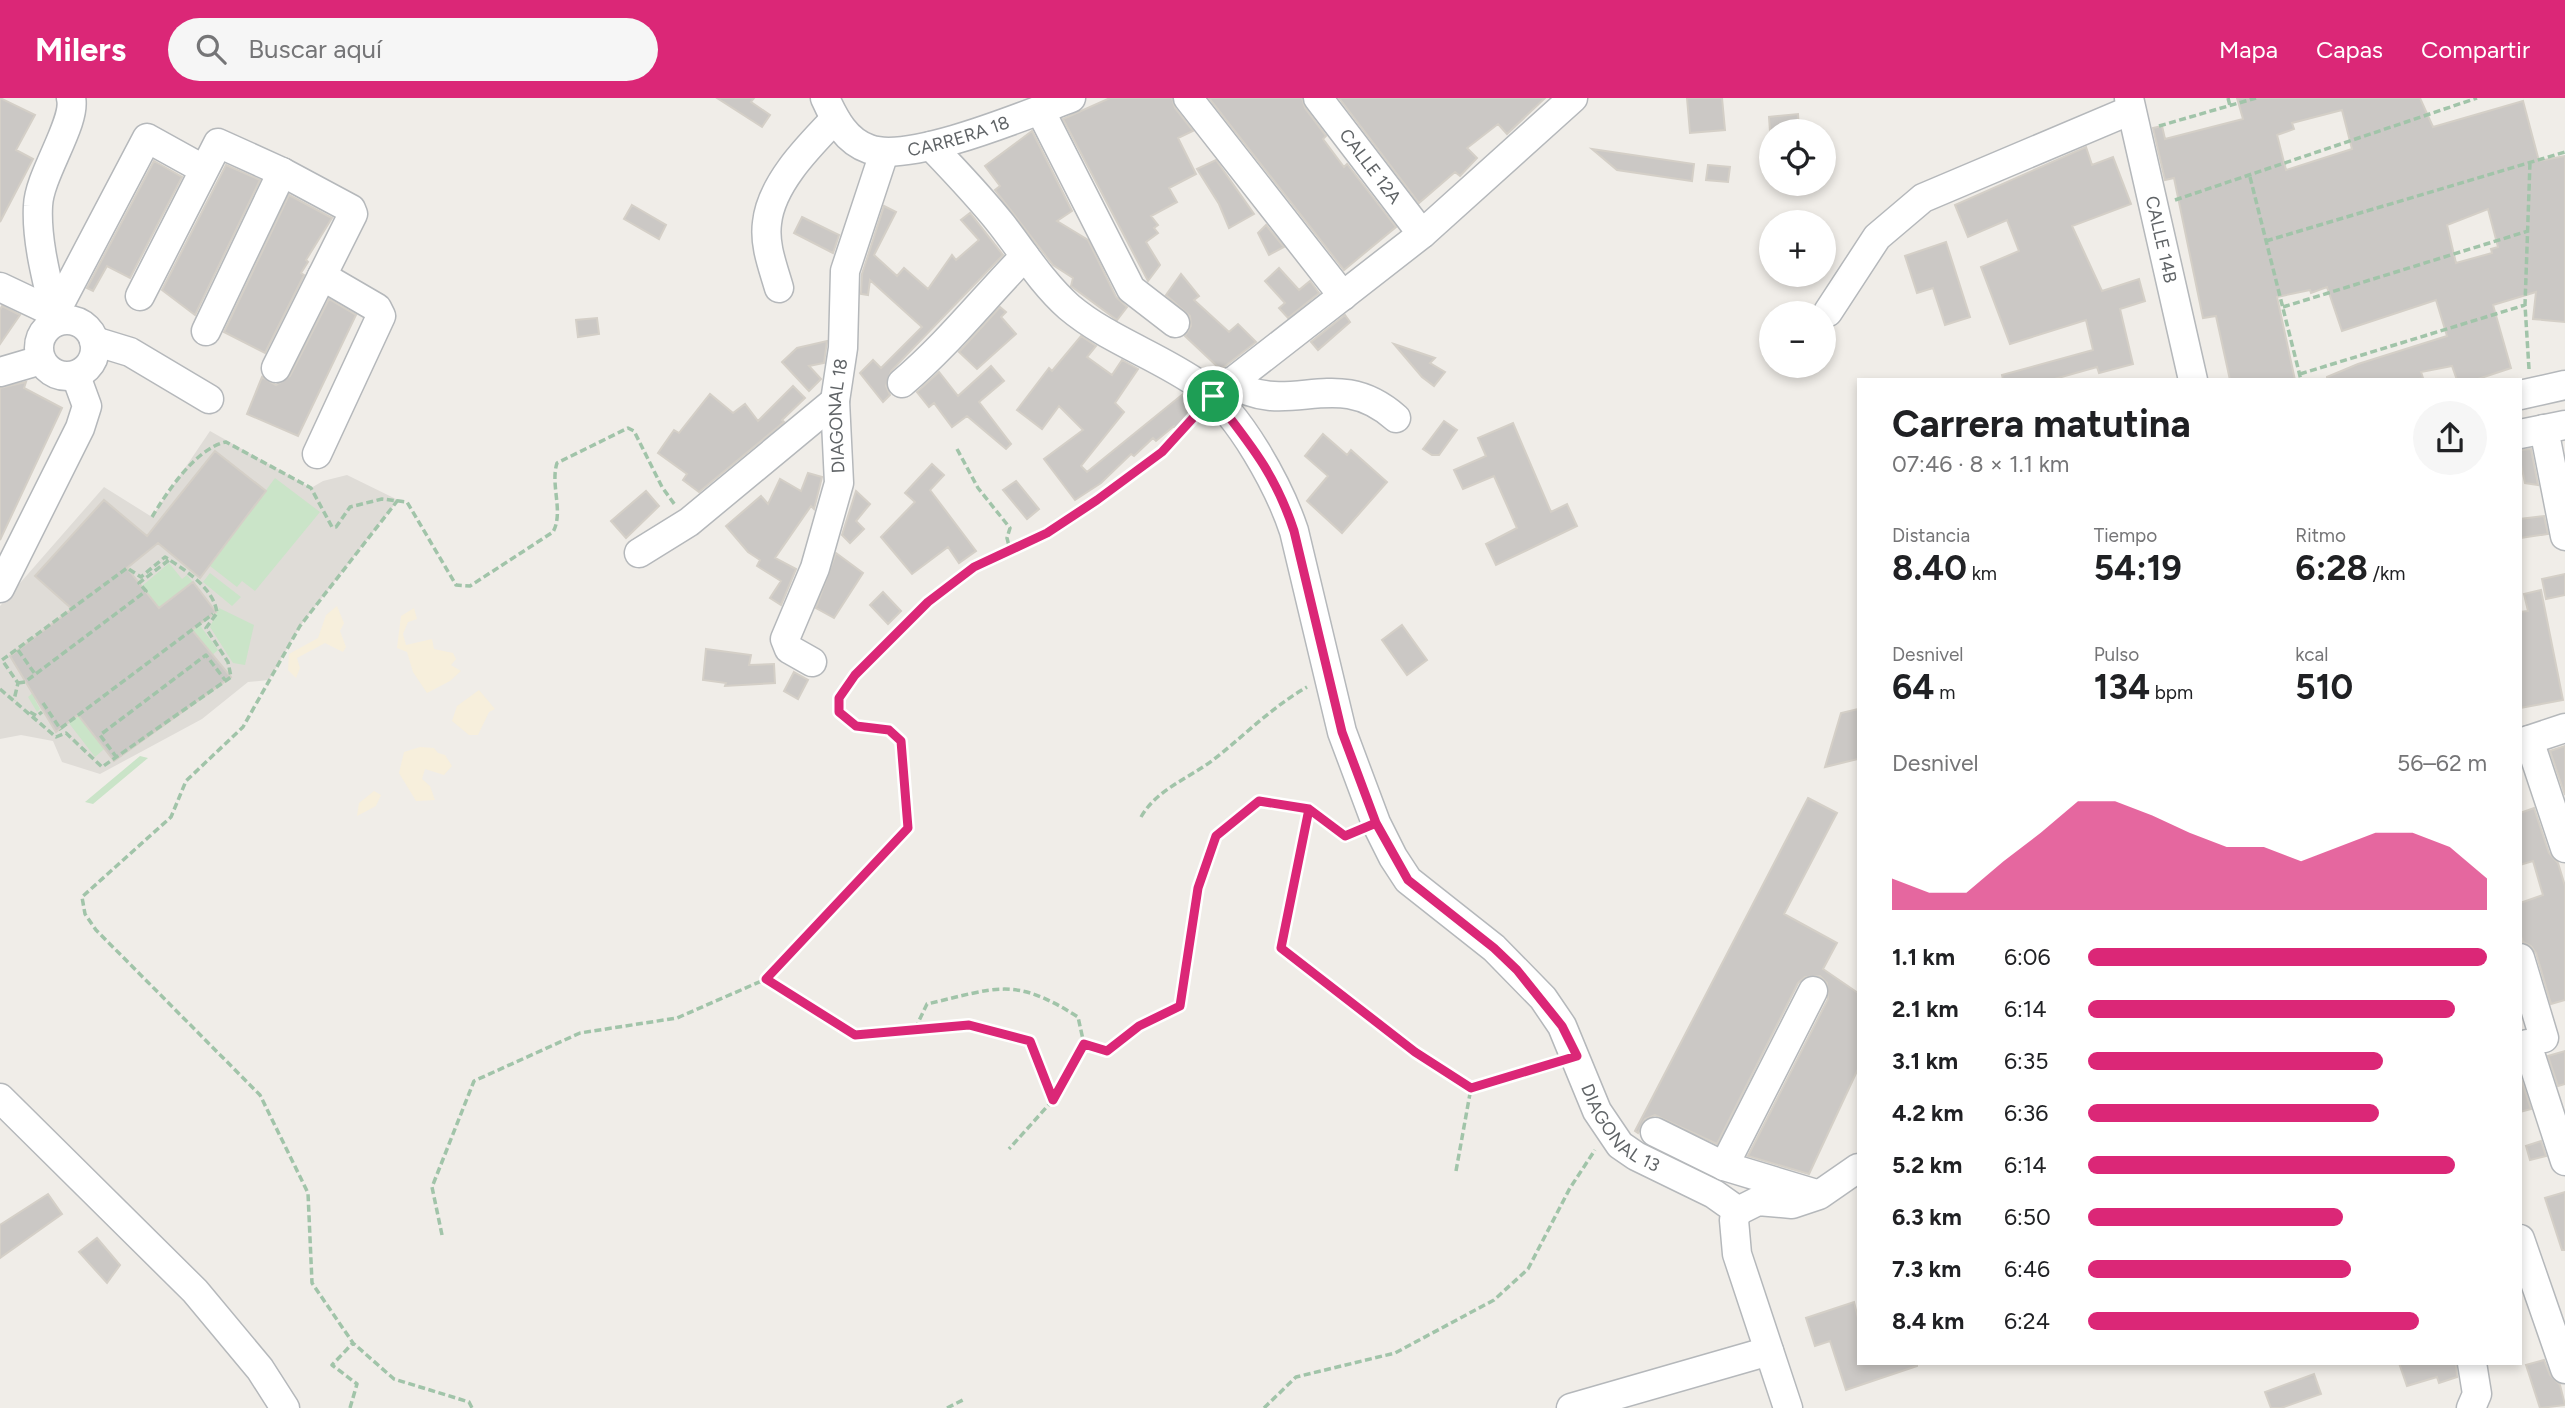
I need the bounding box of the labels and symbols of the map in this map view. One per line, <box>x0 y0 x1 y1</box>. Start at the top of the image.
street label: CARRERA 18 <box>906 111 1012 161</box>
street label: CALLE 12A <box>1335 124 1406 208</box>
street label: CALLE 14B <box>2141 194 2182 285</box>
street label: DIAGONAL 18 <box>824 357 852 474</box>
pin <box>1183 366 1243 426</box>
street label: DIAGONAL 13 <box>1576 1081 1663 1177</box>

